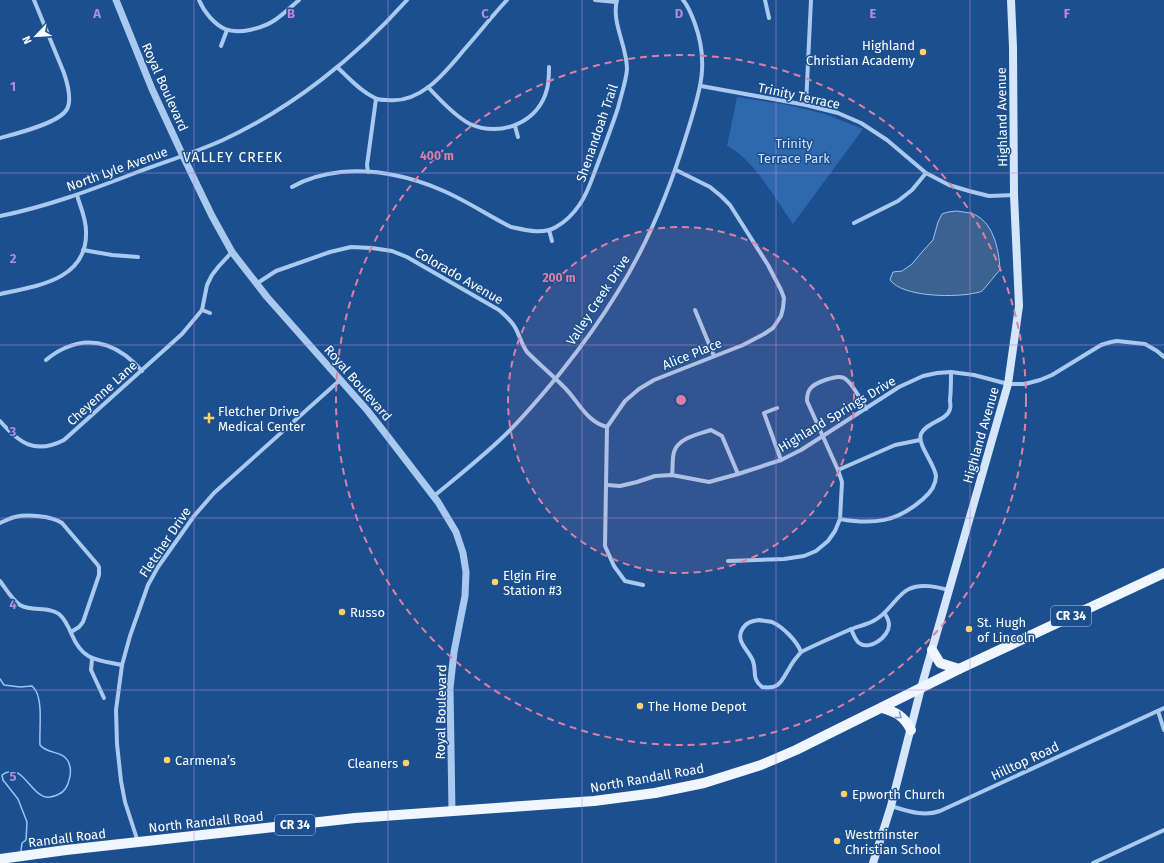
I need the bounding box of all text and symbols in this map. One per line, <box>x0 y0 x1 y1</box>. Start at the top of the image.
text: A <box>92 6 101 21</box>
text: B <box>287 6 295 21</box>
text: C <box>481 6 489 21</box>
text: D <box>675 6 684 21</box>
text: E <box>870 6 877 21</box>
text: F <box>1064 6 1071 21</box>
north arrow <box>16 16 56 56</box>
text: N <box>20 34 35 46</box>
place label: Highland Christian Academy <box>806 38 916 68</box>
street label: Royal Boulevard <box>139 41 191 133</box>
marker: Highland Christian Academy <box>918 47 928 57</box>
street label: Highland Avenue <box>994 67 1010 167</box>
text: 1 <box>10 79 16 94</box>
street label: Trinity Terrace <box>757 80 841 112</box>
street label: Shenandoah Trail <box>573 82 621 184</box>
park label: Trinity Terrace Park <box>758 136 830 166</box>
street label: North Lyle Avenue <box>64 144 170 194</box>
district label: VALLEY CREEK <box>183 149 283 166</box>
text: 400 m <box>420 149 454 163</box>
street label: Colorado Avenue <box>412 245 506 307</box>
text: 2 <box>10 251 17 266</box>
street label: Valley Creek Drive <box>563 252 633 348</box>
text: 200 m <box>542 271 576 285</box>
street label: Alice Place <box>660 335 724 373</box>
street label: Royal Boulevard <box>321 342 395 424</box>
street label: Cheyenne Lane <box>64 358 140 428</box>
street label: Highland Springs Drive <box>776 373 898 455</box>
street label: Highland Avenue <box>960 385 1002 485</box>
centre of rings <box>674 393 688 407</box>
place label: Fletcher Drive Medical Center <box>218 404 305 434</box>
marker: Fletcher Drive Medical Center <box>203 412 215 424</box>
text: 3 <box>9 424 17 439</box>
street label: Fletcher Drive <box>136 504 194 580</box>
place label: Elgin Fire Station #3 <box>503 568 562 598</box>
marker: Elgin Fire Station #3 <box>490 577 500 587</box>
text: 4 <box>9 597 17 612</box>
place label: Russo <box>350 605 385 620</box>
road number: CR 34 <box>1051 606 1091 626</box>
marker: Russo <box>337 607 347 617</box>
place label: St. Hugh of Lincoln <box>977 615 1035 645</box>
marker: St. Hugh of Lincoln <box>964 624 974 634</box>
street label: Royal Boulevard <box>433 664 449 760</box>
place label: The Home Depot <box>648 699 747 714</box>
marker: The Home Depot <box>635 701 645 711</box>
one-way arrow <box>894 711 901 718</box>
street label: Hilltop Road <box>989 739 1061 783</box>
place label: Carmena’s <box>175 753 236 768</box>
marker: Carmena’s <box>162 755 172 765</box>
place label: Cleaners <box>347 756 398 771</box>
marker: Cleaners <box>401 758 411 768</box>
street label: North Randall Road <box>589 761 705 795</box>
text: 5 <box>10 769 17 784</box>
place label: Epworth Church <box>852 787 945 802</box>
marker: Epworth Church <box>839 789 849 799</box>
street label: North Randall Road <box>148 809 264 835</box>
road number: CR 34 <box>275 815 315 835</box>
street label: Randall Road <box>27 826 107 850</box>
place label: Westminster Christian School <box>845 827 941 857</box>
marker: Westminster Christian School <box>832 836 842 846</box>

